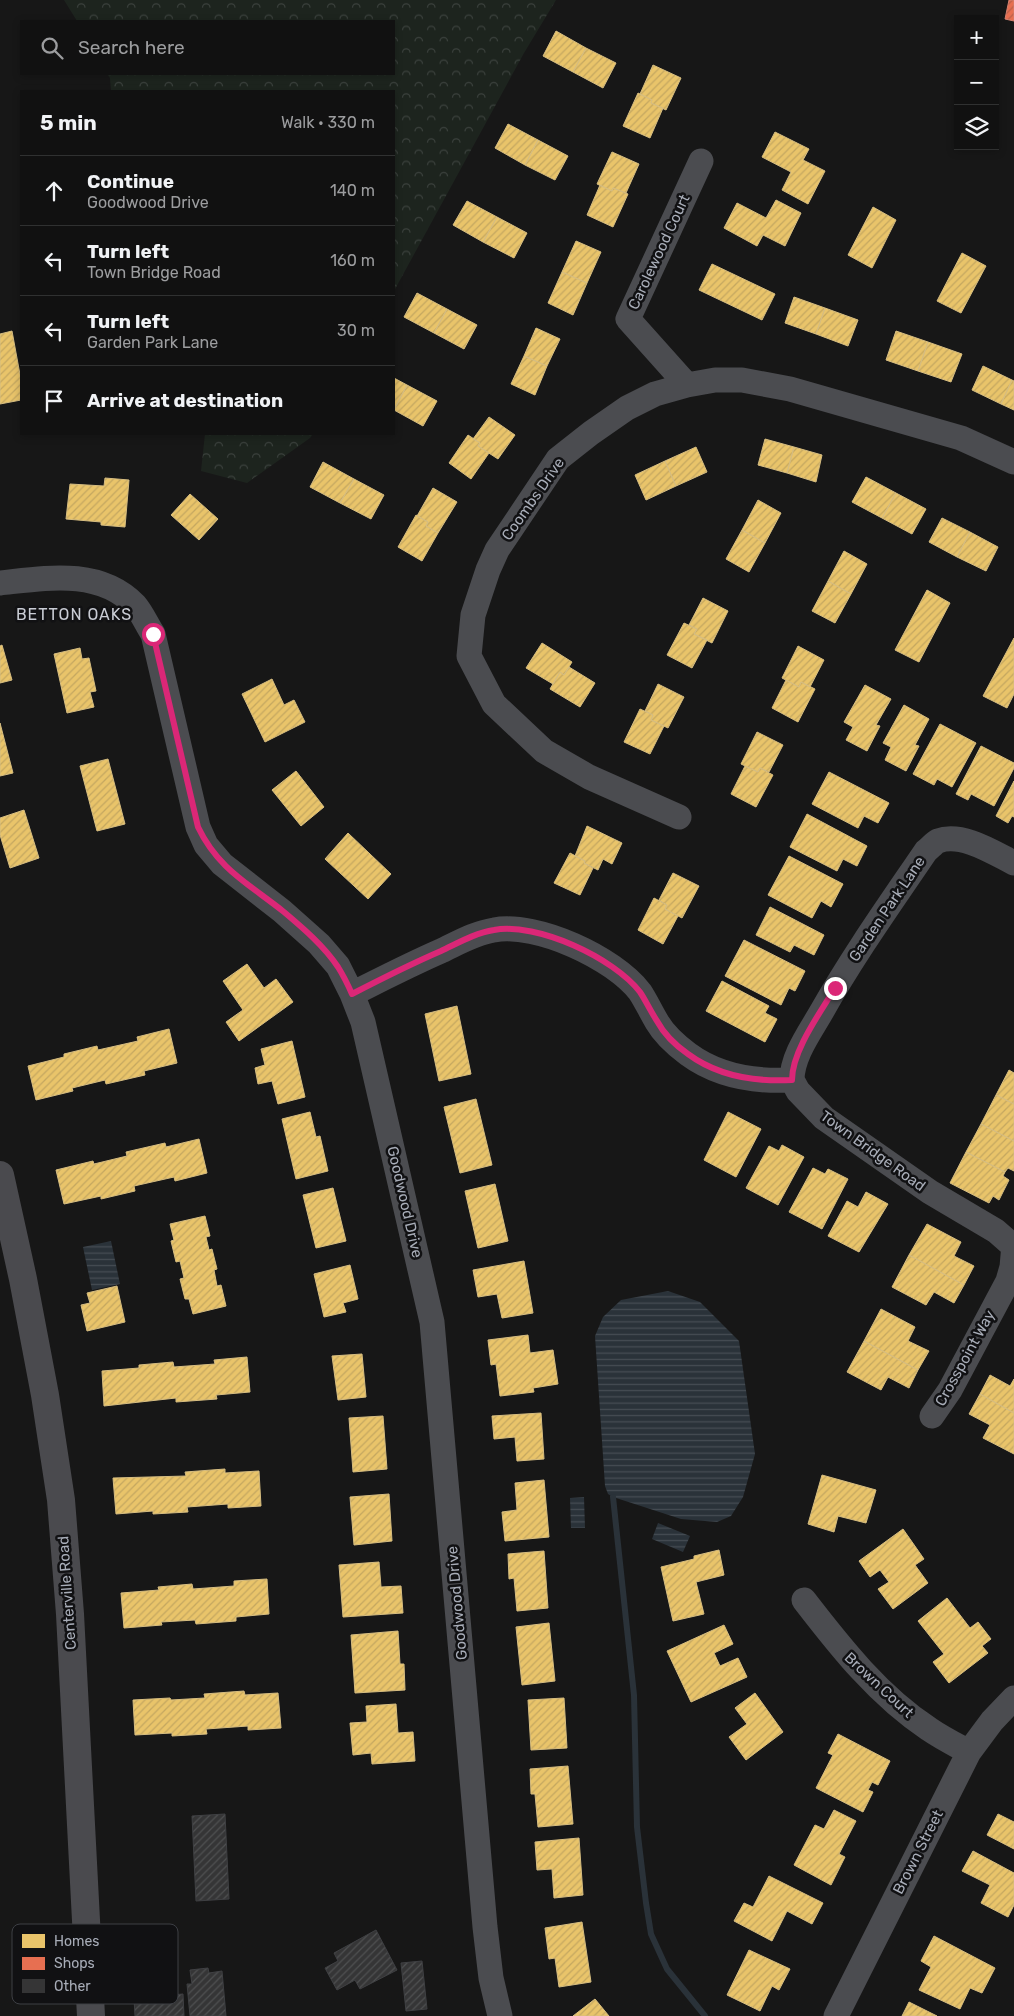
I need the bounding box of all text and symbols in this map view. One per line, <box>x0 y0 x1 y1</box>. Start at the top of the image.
map controls <box>954 15 999 150</box>
button: + <box>954 15 999 60</box>
search box <box>20 20 395 75</box>
icon: search <box>38 34 66 62</box>
text: Search here <box>78 36 185 59</box>
button: − <box>954 60 999 105</box>
button: layers <box>954 105 999 150</box>
text: 5 min <box>40 110 97 135</box>
text: Walk · 330 m <box>281 113 375 132</box>
text: Continue <box>87 170 174 193</box>
icon: ahead <box>40 177 68 205</box>
text: 140 m <box>330 181 375 200</box>
street label: Carolewood Court <box>624 191 694 312</box>
text: Goodwood Drive <box>87 193 209 212</box>
text: Turn left <box>87 240 169 263</box>
icon: left <box>40 247 68 275</box>
text: 160 m <box>330 251 375 270</box>
text: Town Bridge Road <box>87 263 221 282</box>
text: Turn left <box>87 310 169 333</box>
icon: left <box>40 317 68 345</box>
text: 30 m <box>337 321 375 340</box>
text: Garden Park Lane <box>87 333 218 352</box>
icon: arrive <box>40 387 68 415</box>
text: Arrive at destination <box>87 389 283 412</box>
street label: Coombs Drive <box>498 454 568 544</box>
district label: BETTON OAKS <box>16 605 132 624</box>
route start <box>142 623 165 646</box>
street label: Garden Park Lane <box>845 853 929 965</box>
route end <box>824 977 847 1000</box>
street label: Town Bridge Road <box>817 1107 929 1195</box>
street label: Goodwood Drive <box>383 1144 427 1260</box>
street label: Crosspoint Way <box>931 1307 999 1409</box>
street label: Centerville Road <box>54 1535 80 1651</box>
street label: Goodwood Drive <box>443 1545 471 1661</box>
street label: Brown Court <box>841 1648 917 1722</box>
street label: Brown Street <box>889 1807 947 1897</box>
legend <box>12 1924 178 2004</box>
text: Homes <box>54 1933 99 1950</box>
text: Shops <box>54 1955 95 1972</box>
text: Other <box>54 1978 91 1995</box>

